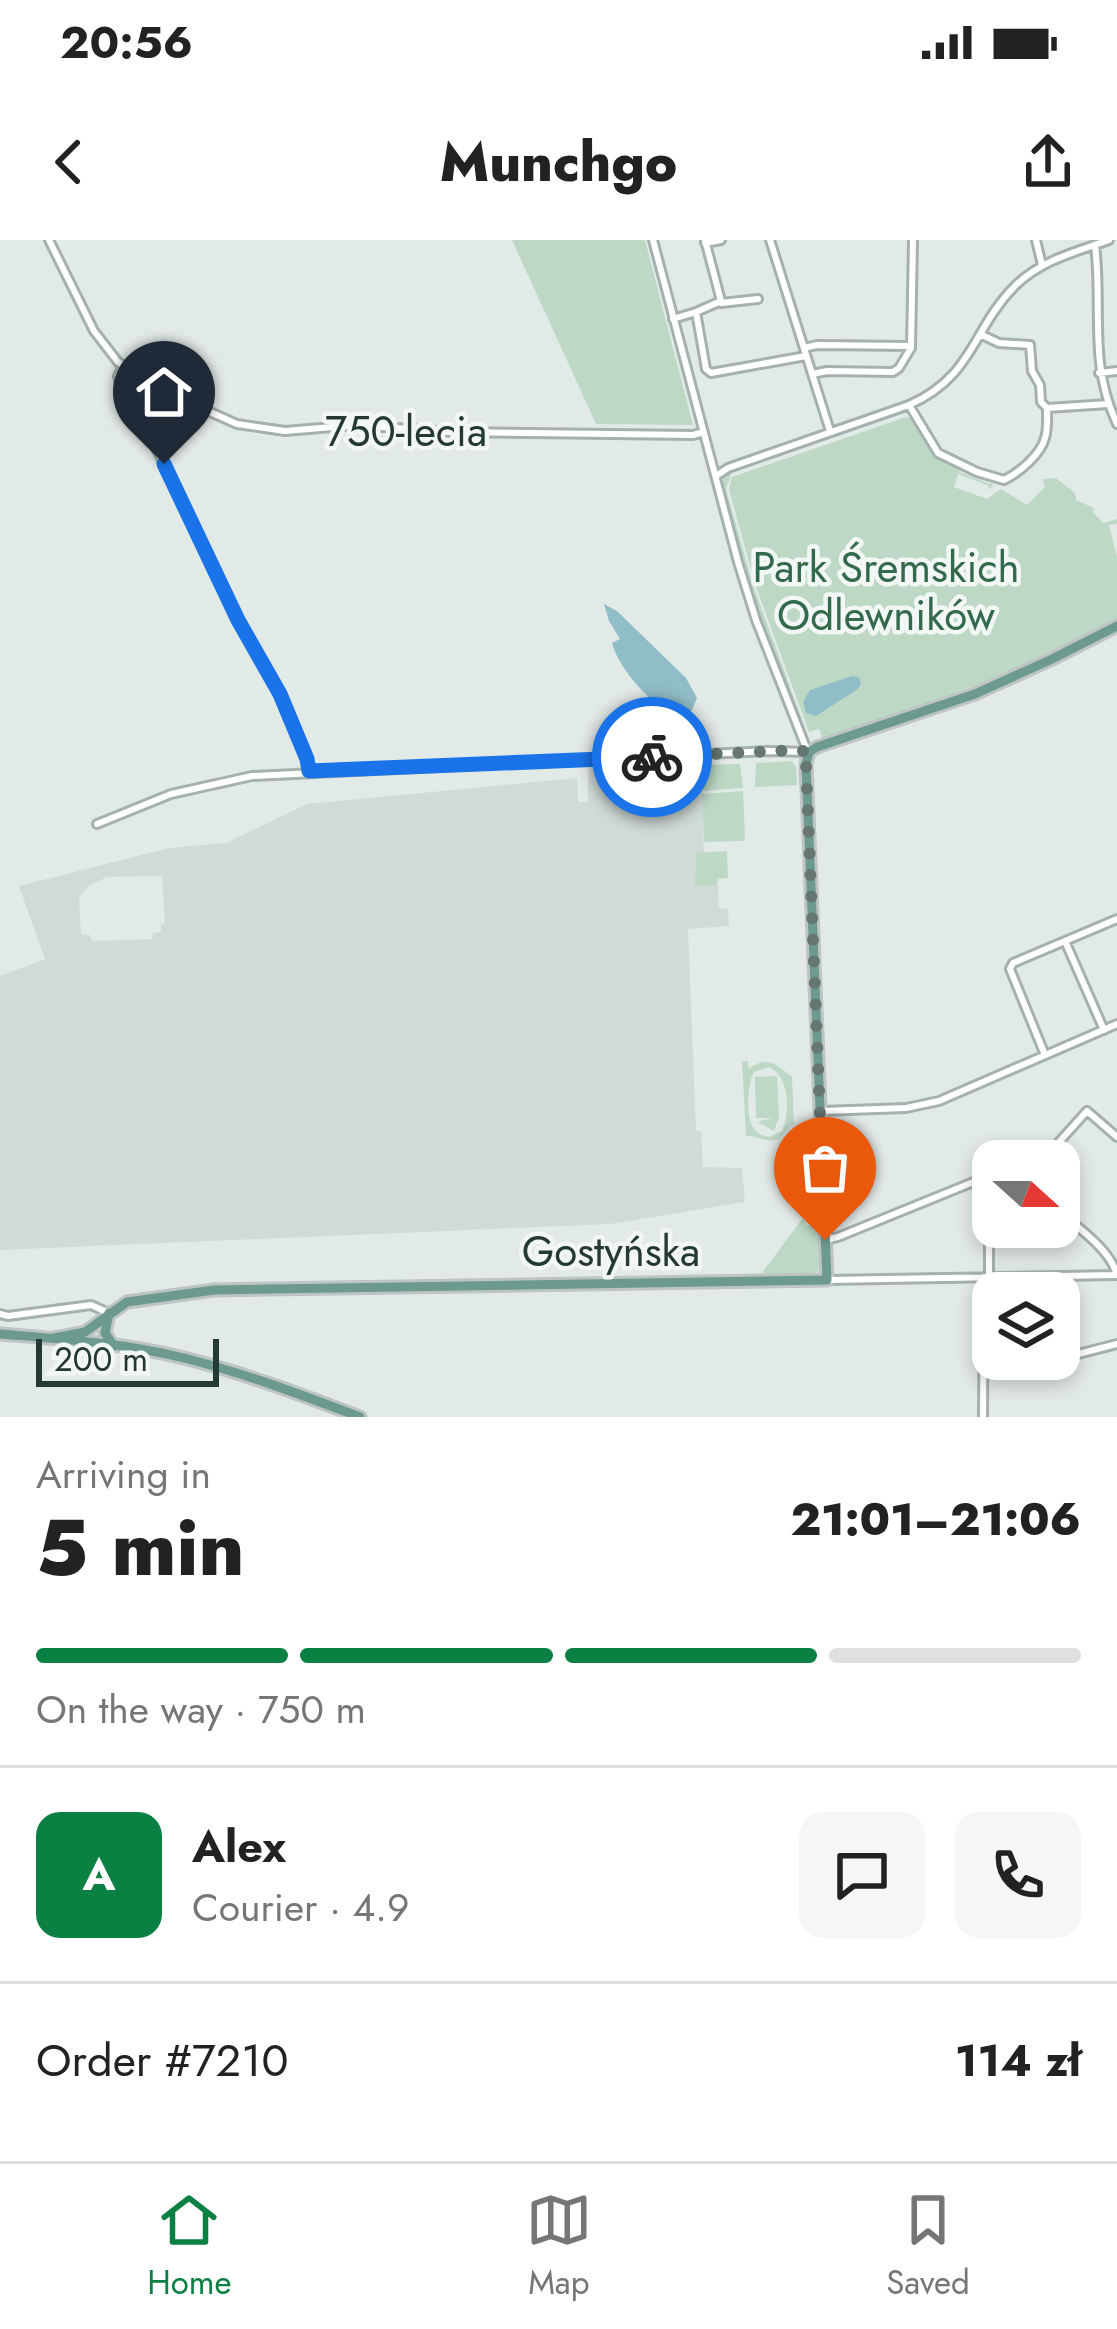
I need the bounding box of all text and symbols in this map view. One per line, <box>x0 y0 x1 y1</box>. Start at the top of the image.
text: 20:56 <box>60 10 193 75</box>
text: Munchgo <box>440 123 677 201</box>
icon: back <box>36 129 102 195</box>
icon: share <box>1015 129 1081 195</box>
pin <box>113 341 215 464</box>
icon: home <box>131 359 197 425</box>
street label: 750-lecia <box>325 401 487 462</box>
park label: Park Śremskich Odlewników <box>752 537 1020 646</box>
courier <box>592 697 712 817</box>
icon: bike <box>619 724 685 790</box>
pin <box>774 1117 876 1240</box>
icon: bag <box>792 1135 858 1201</box>
north arrow <box>972 1140 1080 1248</box>
map controls <box>972 1140 1080 1380</box>
street label: Gostyńska <box>522 1221 700 1282</box>
button: layers <box>972 1272 1080 1380</box>
scale bar <box>36 1333 219 1386</box>
text: 200 m <box>54 1336 148 1383</box>
text: Arriving in <box>36 1446 211 1503</box>
text: 21:01–21:06 <box>790 1487 1081 1552</box>
text: 5 min <box>36 1492 244 1604</box>
text: On the way · 750 m <box>36 1681 366 1738</box>
button: chat <box>799 1812 925 1938</box>
button: phone <box>955 1812 1081 1938</box>
text: Alex <box>192 1814 286 1879</box>
text: A <box>82 1842 116 1907</box>
text: Courier · 4.9 <box>192 1879 409 1936</box>
text: Order #7210 <box>36 2028 288 2093</box>
text: 114 zł <box>955 2028 1081 2093</box>
tab: Home <box>147 2187 232 2306</box>
tab: Map <box>526 2187 592 2306</box>
tab: Saved <box>886 2187 970 2306</box>

